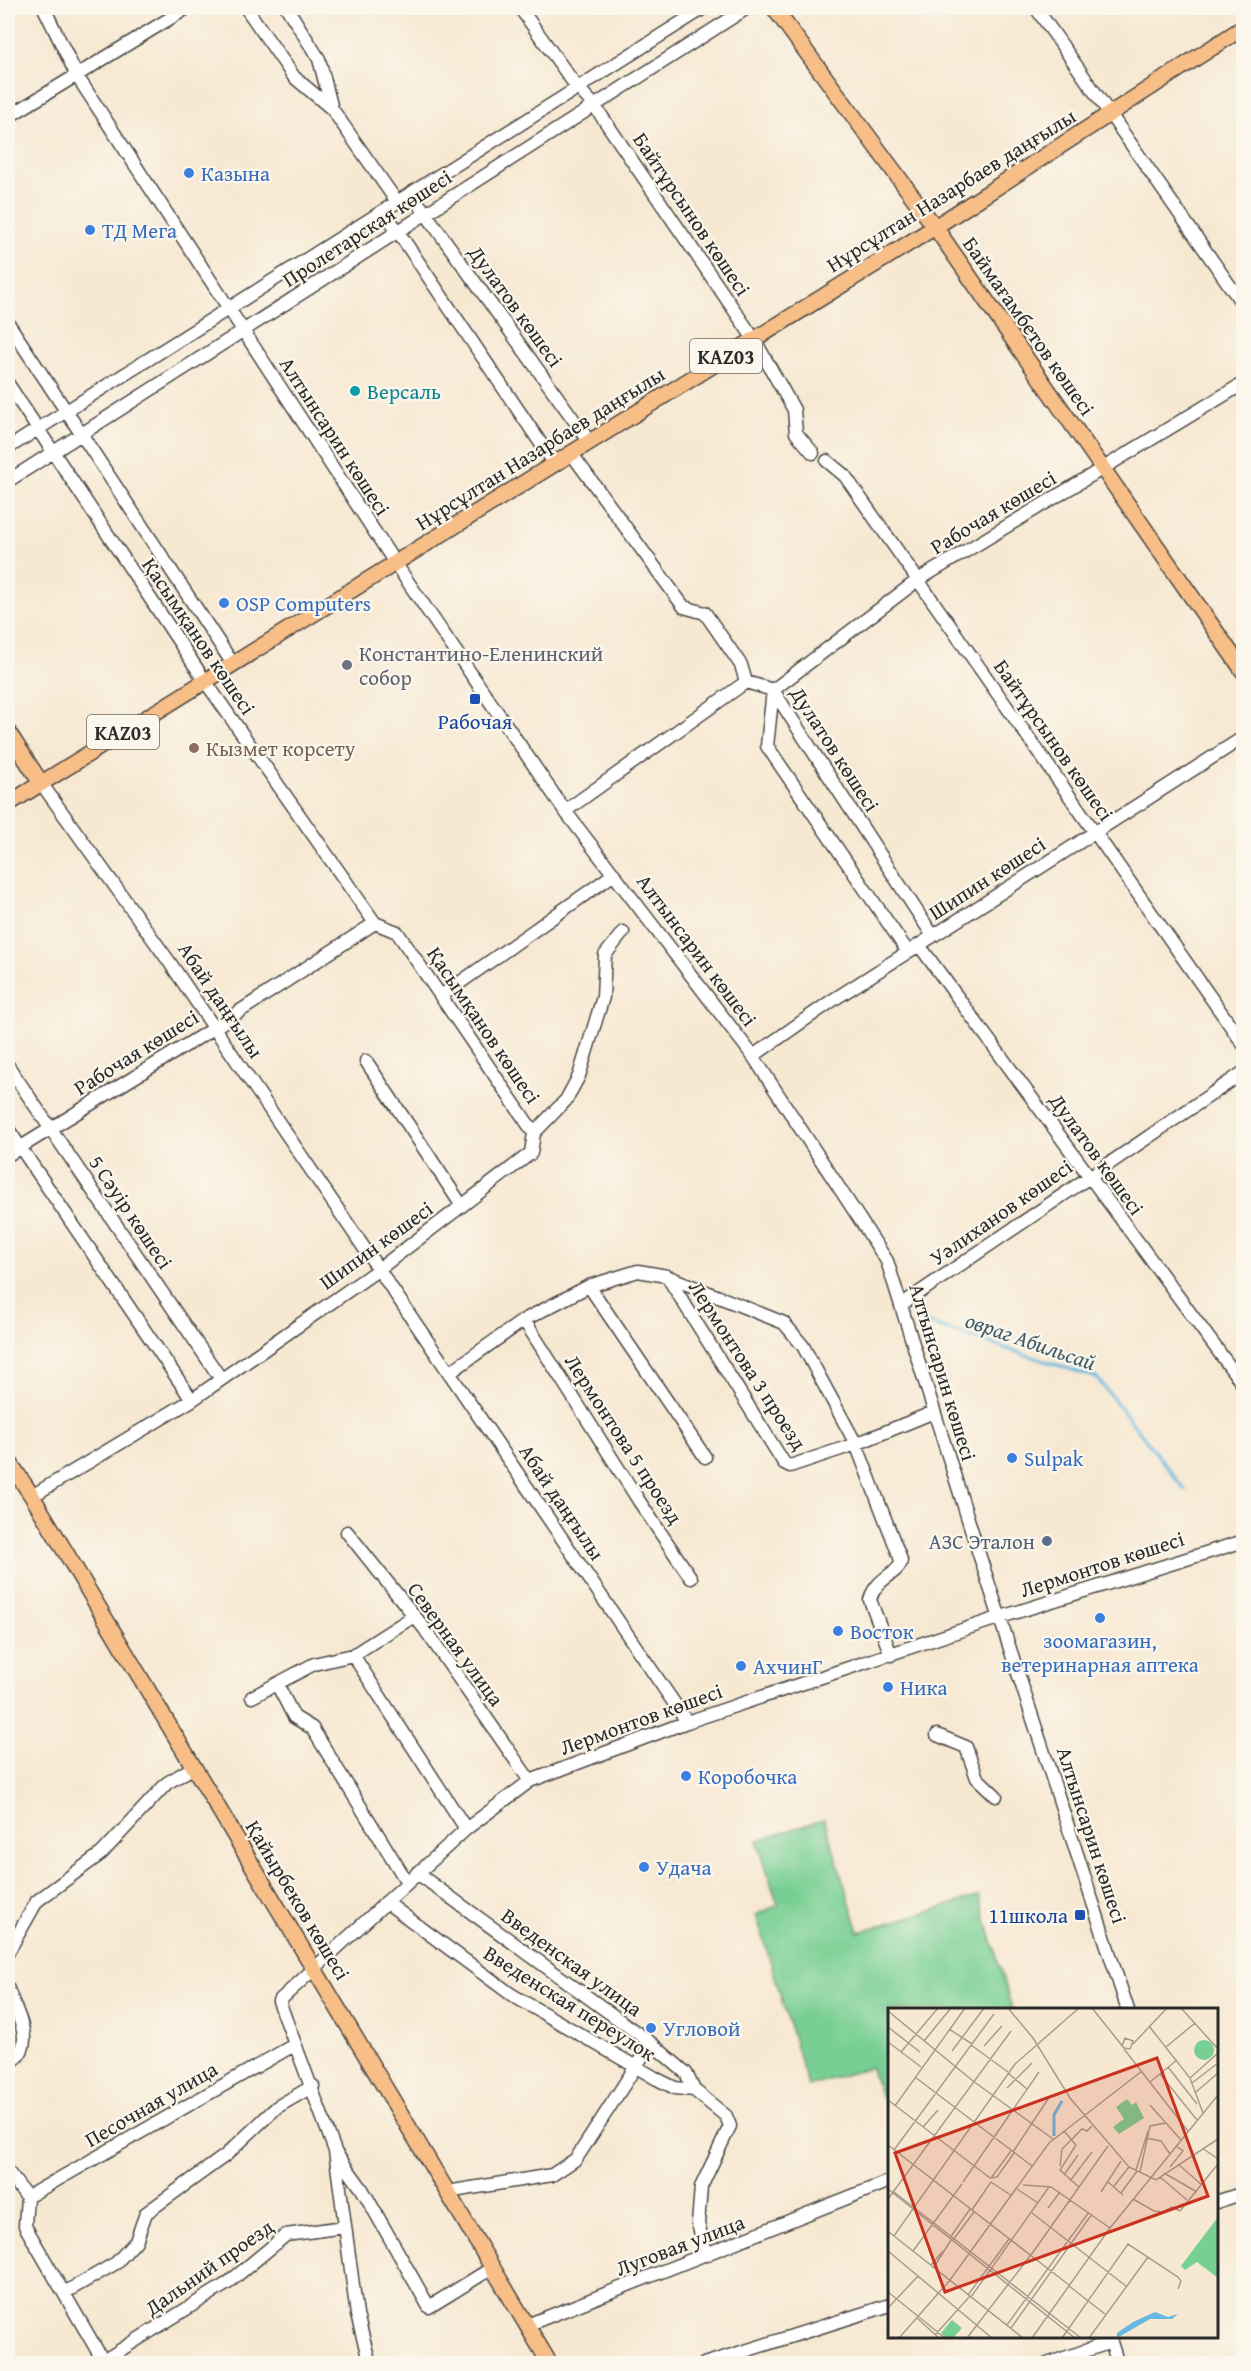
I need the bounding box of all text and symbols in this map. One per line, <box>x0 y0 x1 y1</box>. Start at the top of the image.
street label: Нұрсұлтан Назарбаев даңғылы <box>820 100 1082 280</box>
street label: Байтұрсынов көшесі <box>626 126 758 302</box>
place label: Казына <box>201 158 270 189</box>
street label: Пролетарская көшесі <box>276 161 458 295</box>
marker: Казына <box>182 166 196 180</box>
place label: ТД Мега <box>102 215 177 246</box>
marker: ТД Мега <box>83 223 97 237</box>
street label: Баймағамбетов көшесі <box>955 230 1103 422</box>
street label: Дулатов көшесі <box>461 238 571 373</box>
road number: KАZ03 <box>690 339 762 373</box>
street label: Алтынсарин көшесі <box>272 350 398 522</box>
street label: Нұрсұлтан Назарбаев даңғылы <box>409 358 671 538</box>
place label: Версаль <box>367 376 441 407</box>
marker: Версаль <box>348 384 362 398</box>
street label: Рабочая көшесі <box>924 462 1062 562</box>
street label: Қасымқанов көшесі <box>135 551 263 721</box>
place label: OSP Computers <box>236 588 371 619</box>
marker: OSP Computers <box>217 596 231 610</box>
place label: Константино-Еленинский собор <box>359 638 603 693</box>
street label: Байтұрсынов көшесі <box>986 653 1122 827</box>
marker: Константино-Еленинский собор <box>340 658 354 672</box>
street label: Дулатов көшесі <box>782 679 887 818</box>
marker: Рабочая <box>468 692 482 706</box>
place label: Рабочая <box>438 706 513 737</box>
road number: KАZ03 <box>87 715 159 749</box>
place label: Кызмет корсету <box>206 733 356 764</box>
marker: Кызмет корсету <box>187 741 201 755</box>
street label: Шипин көшесі <box>922 828 1052 927</box>
street label: Алтынсарин көшесі <box>629 867 765 1033</box>
street label: Абай даңғылы <box>171 936 272 1065</box>
street label: Қасымқанов көшесі <box>420 940 548 1110</box>
street label: Рабочая көшесі <box>68 1001 204 1103</box>
street label: Дулатов көшесі <box>1042 1086 1152 1221</box>
street label: 5 Сәуір көшесі <box>81 1149 181 1275</box>
street label: Уәлиханов көшесі <box>923 1151 1079 1273</box>
street label: Шипин көшесі <box>313 1193 439 1297</box>
street label: Лермонтова 3 проезд <box>681 1274 815 1457</box>
street label: Алтынсарин көшесі <box>901 1280 985 1465</box>
water label: овраг Абильсай <box>962 1304 1100 1378</box>
street label: Лермонтова 5 проезд <box>557 1348 691 1531</box>
street label: Абай даңғылы <box>512 1438 613 1567</box>
place label: Sulpak <box>1024 1443 1084 1474</box>
marker: Sulpak <box>1005 1451 1019 1465</box>
street label: Лермонтов көшесі <box>1016 1523 1188 1605</box>
place label: АЗС Эталон <box>929 1526 1035 1557</box>
marker: АЗС Эталон <box>1040 1534 1054 1548</box>
street label: Северная улица <box>400 1575 512 1713</box>
marker: зоомагазин, ветеринарная аптека <box>1093 1611 1107 1625</box>
place label: Восток <box>850 1616 914 1647</box>
marker: Восток <box>831 1624 845 1638</box>
place label: зоомагазин, ветеринарная аптека <box>1001 1625 1199 1680</box>
place label: АхчинГ <box>753 1651 823 1682</box>
marker: АхчинГ <box>734 1659 748 1673</box>
place label: Ника <box>900 1672 947 1703</box>
street label: Лермонтов көшесі <box>555 1675 727 1763</box>
marker: Ника <box>881 1680 895 1694</box>
street label: Алтынсарин көшесі <box>1049 1743 1135 1927</box>
place label: Коробочка <box>698 1761 797 1792</box>
marker: Коробочка <box>679 1769 693 1783</box>
street label: Қайырбеков көшесі <box>238 1814 358 1986</box>
place label: Удача <box>656 1852 711 1883</box>
marker: Удача <box>637 1860 651 1874</box>
street label: Введенская улица <box>495 1900 649 2024</box>
place label: 11школа <box>989 1900 1068 1931</box>
marker: 11школа <box>1073 1908 1087 1922</box>
street label: Введенская переулок <box>478 1937 662 2069</box>
inset map <box>888 2008 1218 2338</box>
place label: Угловой <box>663 2013 740 2044</box>
marker: Угловой <box>644 2021 658 2035</box>
street label: Песочная улица <box>79 2053 223 2155</box>
street label: Луговая улица <box>611 2206 749 2284</box>
street label: Дальний проезд <box>137 2211 280 2324</box>

